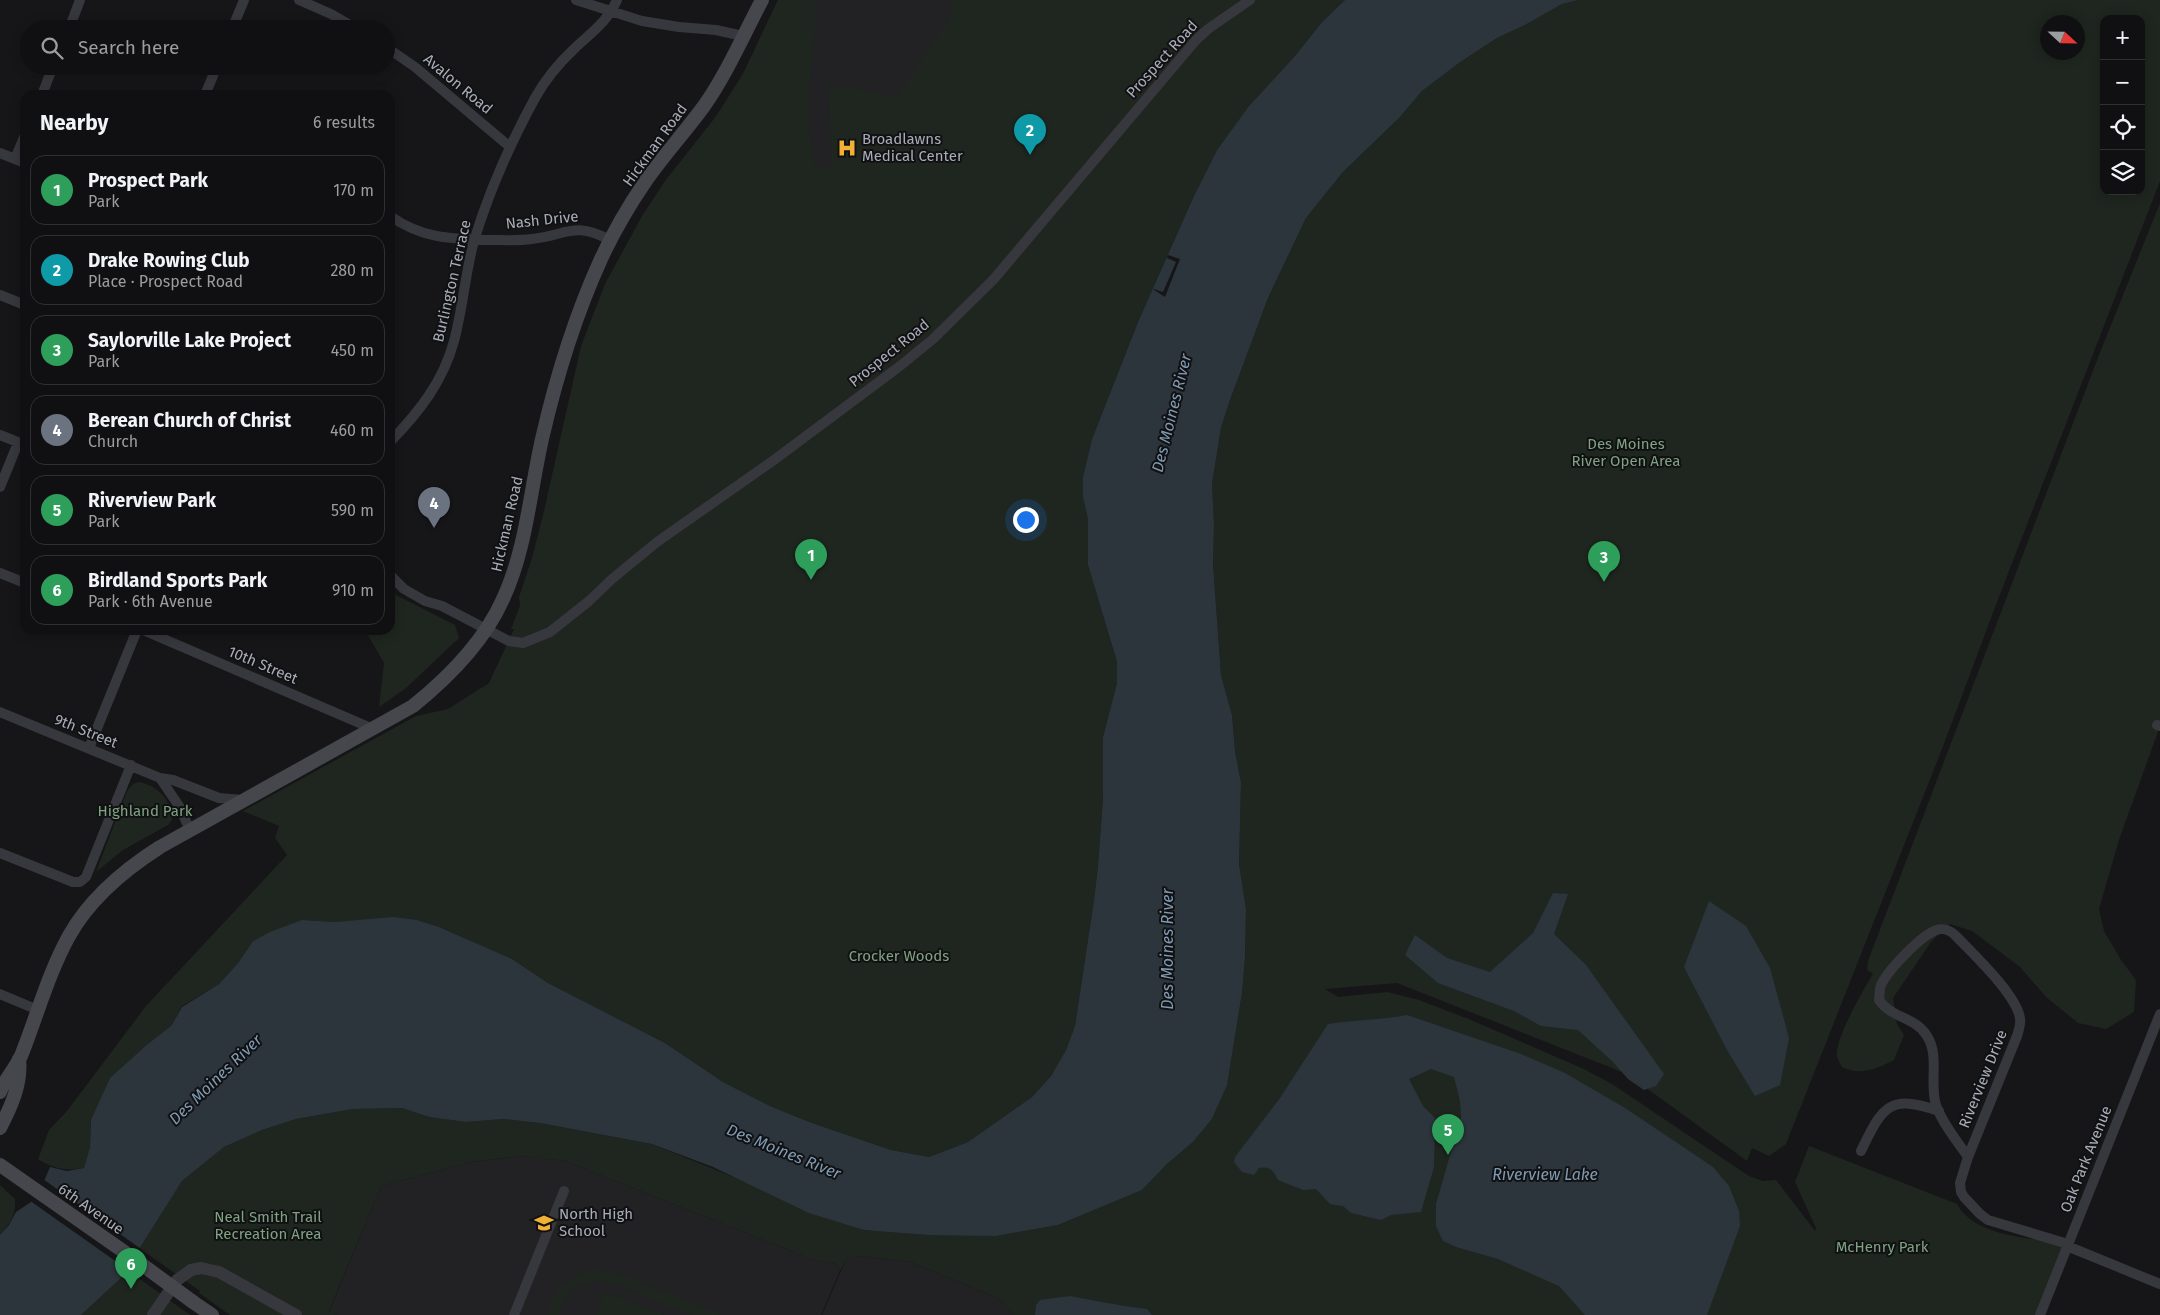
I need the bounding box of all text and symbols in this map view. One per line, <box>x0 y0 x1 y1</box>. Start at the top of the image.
north arrow <box>2040 15 2085 60</box>
map controls <box>2100 15 2145 195</box>
button: + <box>2100 15 2145 60</box>
street label: Prospect Road <box>1123 17 1201 101</box>
search box <box>20 20 395 75</box>
icon: search <box>38 34 66 62</box>
text: Search here <box>78 36 179 59</box>
street label: Avalon Road <box>420 50 496 118</box>
button: − <box>2100 60 2145 105</box>
street label: Hickman Road <box>619 100 691 190</box>
button: locate <box>2100 105 2145 150</box>
text: Nearby <box>40 110 108 136</box>
text: 6 results <box>313 113 375 132</box>
pin: 2 <box>1014 114 1046 155</box>
place label: Broadlawns Medical Center <box>862 130 963 165</box>
hospital icon: Broadlawns Medical Center <box>836 137 858 159</box>
button: layers <box>2100 150 2145 195</box>
text: Prospect Park <box>88 169 208 192</box>
text: 1 <box>53 181 61 200</box>
text: 170 m <box>333 181 374 200</box>
text: Park <box>88 192 120 211</box>
street label: Nash Drive <box>505 207 579 233</box>
street label: Burlington Terrace <box>429 218 475 344</box>
text: Drake Rowing Club <box>88 249 250 272</box>
text: 2 <box>53 261 61 280</box>
text: 280 m <box>330 261 374 280</box>
text: Place · Prospect Road <box>88 272 243 291</box>
street label: Prospect Road <box>845 315 933 391</box>
text: Saylorville Lake Project <box>88 329 291 352</box>
text: 3 <box>53 341 61 360</box>
text: 450 m <box>331 341 374 360</box>
water label: Des Moines River <box>1148 351 1196 474</box>
text: Park <box>88 352 120 371</box>
text: Berean Church of Christ <box>88 409 291 432</box>
text: 4 <box>52 421 62 440</box>
text: 460 m <box>330 421 374 440</box>
text: Church <box>88 432 138 451</box>
park label: Des Moines River Open Area <box>1572 435 1680 470</box>
street label: Hickman Road <box>487 474 527 574</box>
pin: 4 <box>418 487 450 528</box>
text: Riverview Park <box>88 489 216 512</box>
text: 5 <box>53 501 61 520</box>
text: 590 m <box>331 501 374 520</box>
your location <box>1013 507 1039 533</box>
text: Park <box>88 512 120 531</box>
pin: 1 <box>795 539 827 580</box>
pin: 3 <box>1588 541 1620 582</box>
text: Birdland Sports Park <box>88 569 267 592</box>
text: 6 <box>52 581 62 600</box>
text: 910 m <box>332 581 374 600</box>
text: Park · 6th Avenue <box>88 592 213 611</box>
street label: 10th Street <box>226 642 301 688</box>
street label: 9th Street <box>52 710 121 752</box>
park label: Highland Park <box>98 802 193 820</box>
water label: Des Moines River <box>1158 887 1177 1010</box>
park label: Crocker Woods <box>849 947 949 965</box>
street label: Riverview Drive <box>1955 1027 2011 1131</box>
water label: Des Moines River <box>165 1030 266 1128</box>
street label: Oak Park Avenue <box>2056 1103 2116 1215</box>
pin: 5 <box>1432 1114 1464 1155</box>
water label: Des Moines River <box>724 1120 844 1183</box>
water label: Riverview Lake <box>1492 1165 1598 1184</box>
street label: 6th Avenue <box>55 1180 127 1238</box>
place label: North High School <box>559 1205 633 1240</box>
park label: Neal Smith Trail Recreation Area <box>214 1208 322 1243</box>
school or university icon: North High School <box>533 1212 555 1234</box>
park label: McHenry Park <box>1836 1238 1929 1256</box>
pin: 6 <box>115 1248 147 1289</box>

